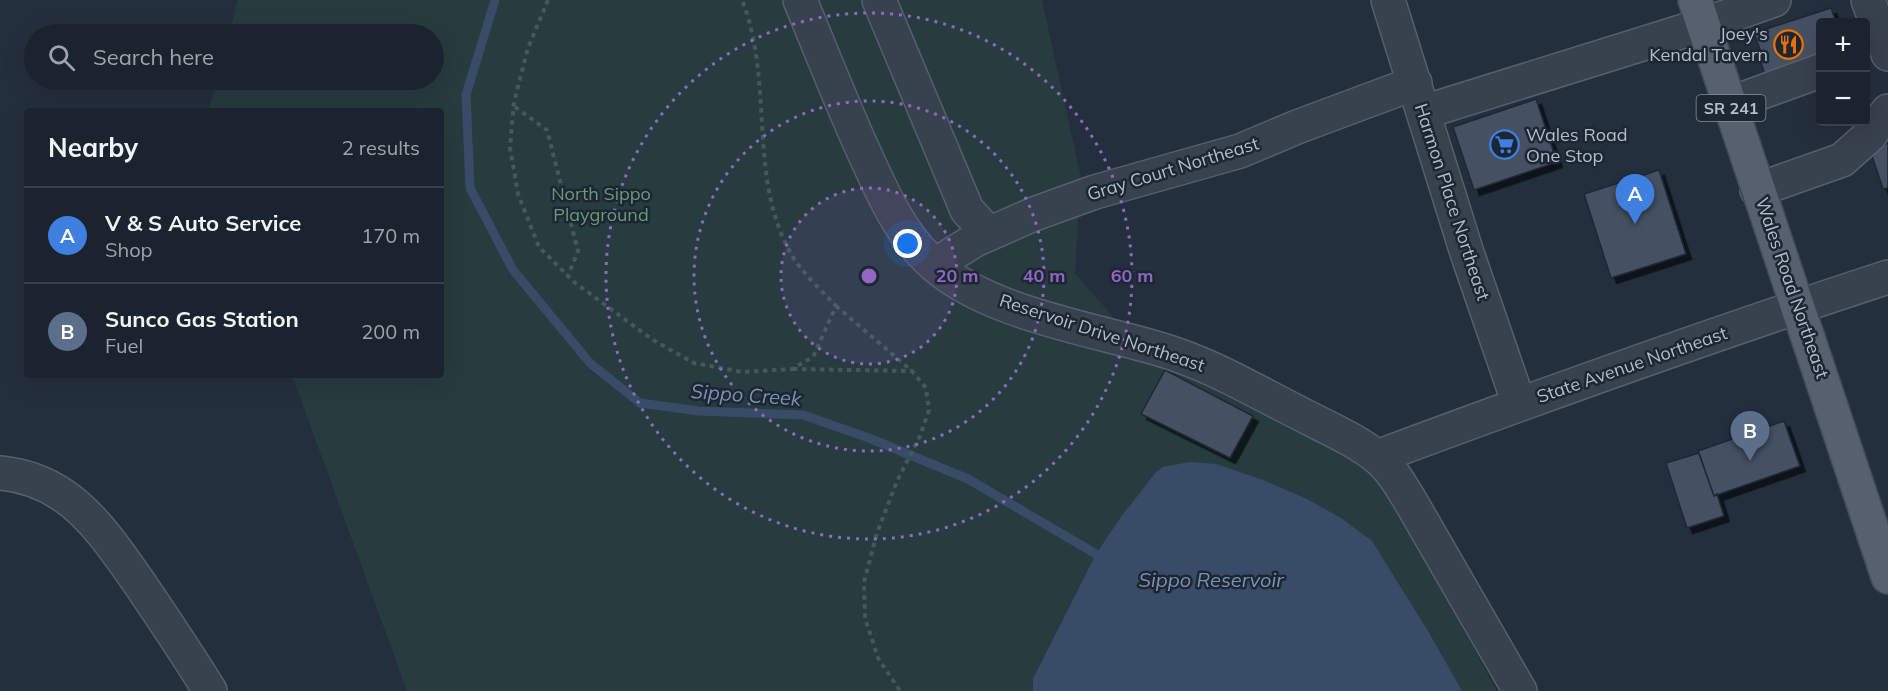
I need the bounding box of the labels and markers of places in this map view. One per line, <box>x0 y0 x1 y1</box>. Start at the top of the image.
place label: Joey's Kendal Tavern <box>1649 22 1768 66</box>
restaurant icon: Joey's Kendal Tavern <box>1773 28 1805 60</box>
place label: Wales Road One Stop <box>1526 123 1628 167</box>
supermarket icon: Wales Road One Stop <box>1489 129 1521 161</box>
pin: A <box>1616 174 1654 224</box>
centre of rings <box>859 266 879 286</box>
pin: B <box>1730 412 1770 461</box>

